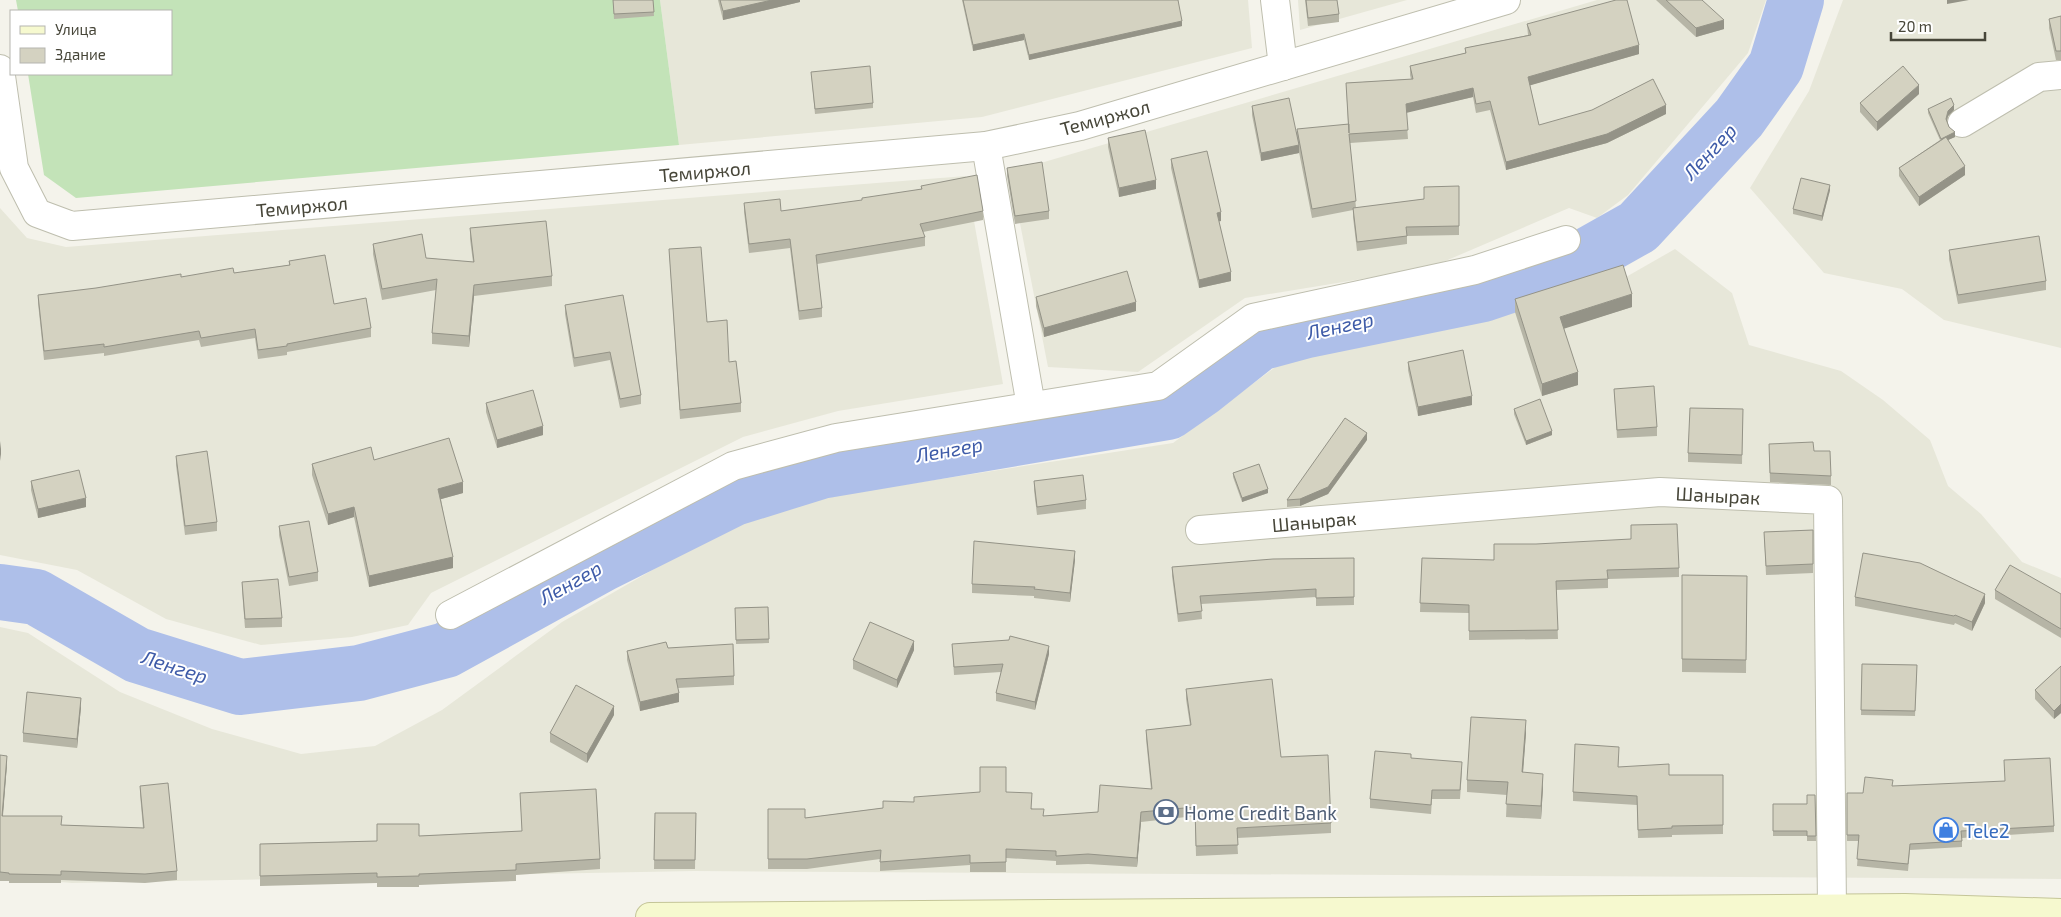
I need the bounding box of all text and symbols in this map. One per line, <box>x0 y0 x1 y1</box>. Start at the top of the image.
legend <box>10 10 172 75</box>
scale bar <box>1891 10 1985 42</box>
text: 20 m <box>1898 17 1932 35</box>
text: Улица <box>55 20 97 38</box>
text: Здание <box>55 45 106 63</box>
street label: Темиржол <box>1058 94 1152 140</box>
water label: Ленгер <box>1676 118 1741 185</box>
street label: Темиржол <box>658 156 752 186</box>
street label: Темиржол <box>255 191 349 221</box>
water label: Ленгер <box>1303 306 1376 344</box>
water label: Ленгер <box>912 431 985 467</box>
street label: Шанырак <box>1675 481 1761 509</box>
street label: Шанырак <box>1271 506 1357 536</box>
water label: Ленгер <box>534 555 606 609</box>
water label: Ленгер <box>138 644 211 688</box>
bank icon: Home Credit Bank <box>1153 799 1179 825</box>
place label: Home Credit Bank <box>1184 801 1337 824</box>
shop icon: Tele2 <box>1933 817 1959 843</box>
place label: Tele2 <box>1964 819 2010 842</box>

